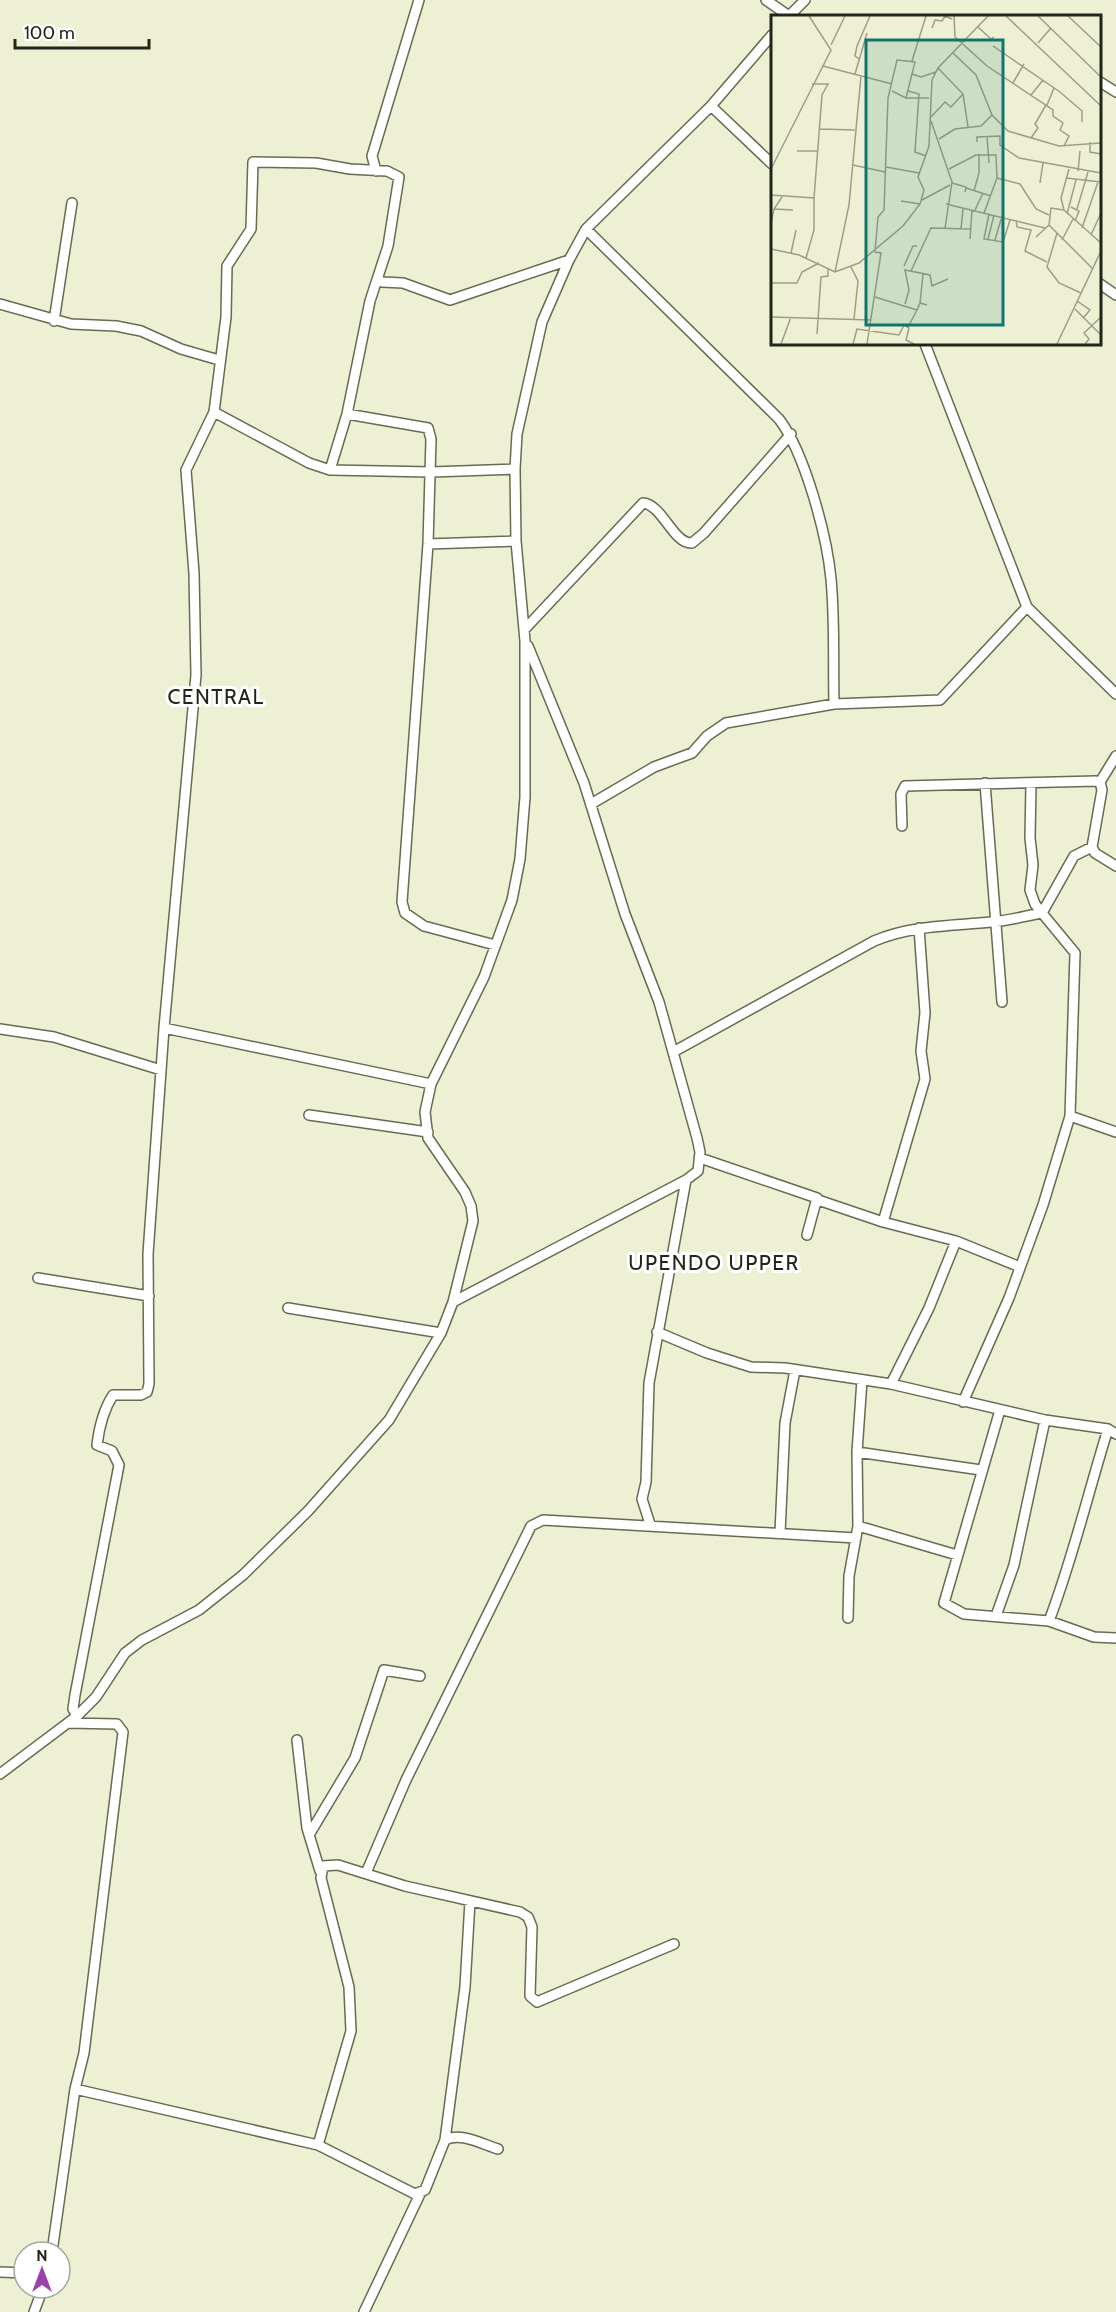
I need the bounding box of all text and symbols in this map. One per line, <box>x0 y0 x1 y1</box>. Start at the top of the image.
scale bar <box>15 12 148 50</box>
inset map <box>771 15 1101 345</box>
text: 100 m <box>24 22 75 44</box>
district label: CENTRAL <box>167 684 265 709</box>
district label: UPENDO UPPER <box>628 1250 800 1275</box>
north arrow <box>12 2240 72 2300</box>
text: N <box>36 2246 48 2265</box>

